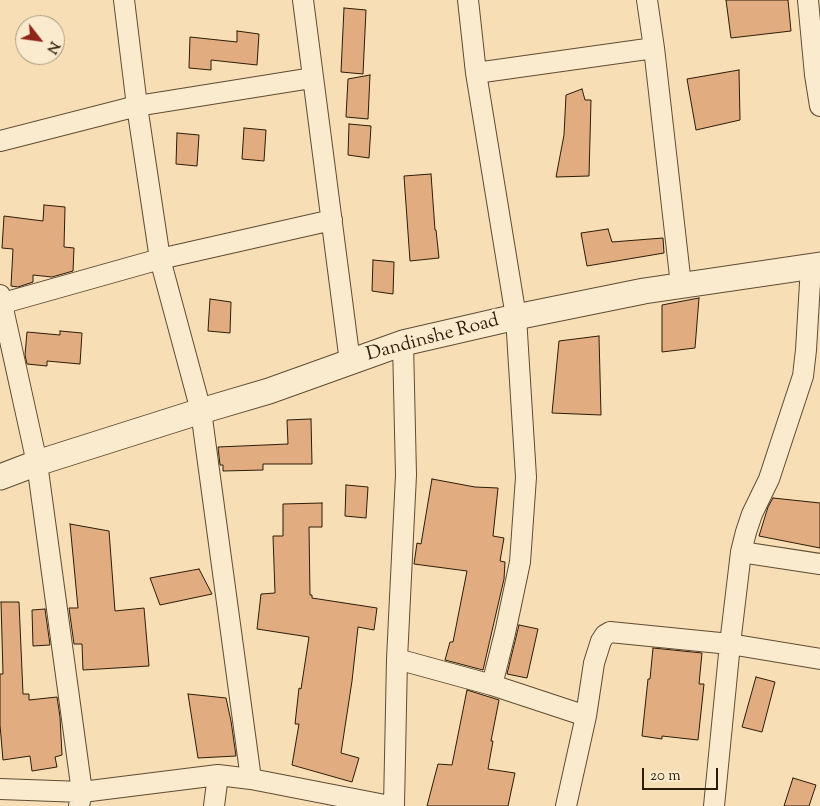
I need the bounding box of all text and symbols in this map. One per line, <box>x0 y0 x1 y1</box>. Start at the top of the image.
north arrow <box>15 15 65 65</box>
text: N <box>41 37 64 57</box>
street label: Dandinshe Road <box>364 310 502 368</box>
scale bar <box>645 758 721 790</box>
text: 20 m <box>650 766 681 787</box>

